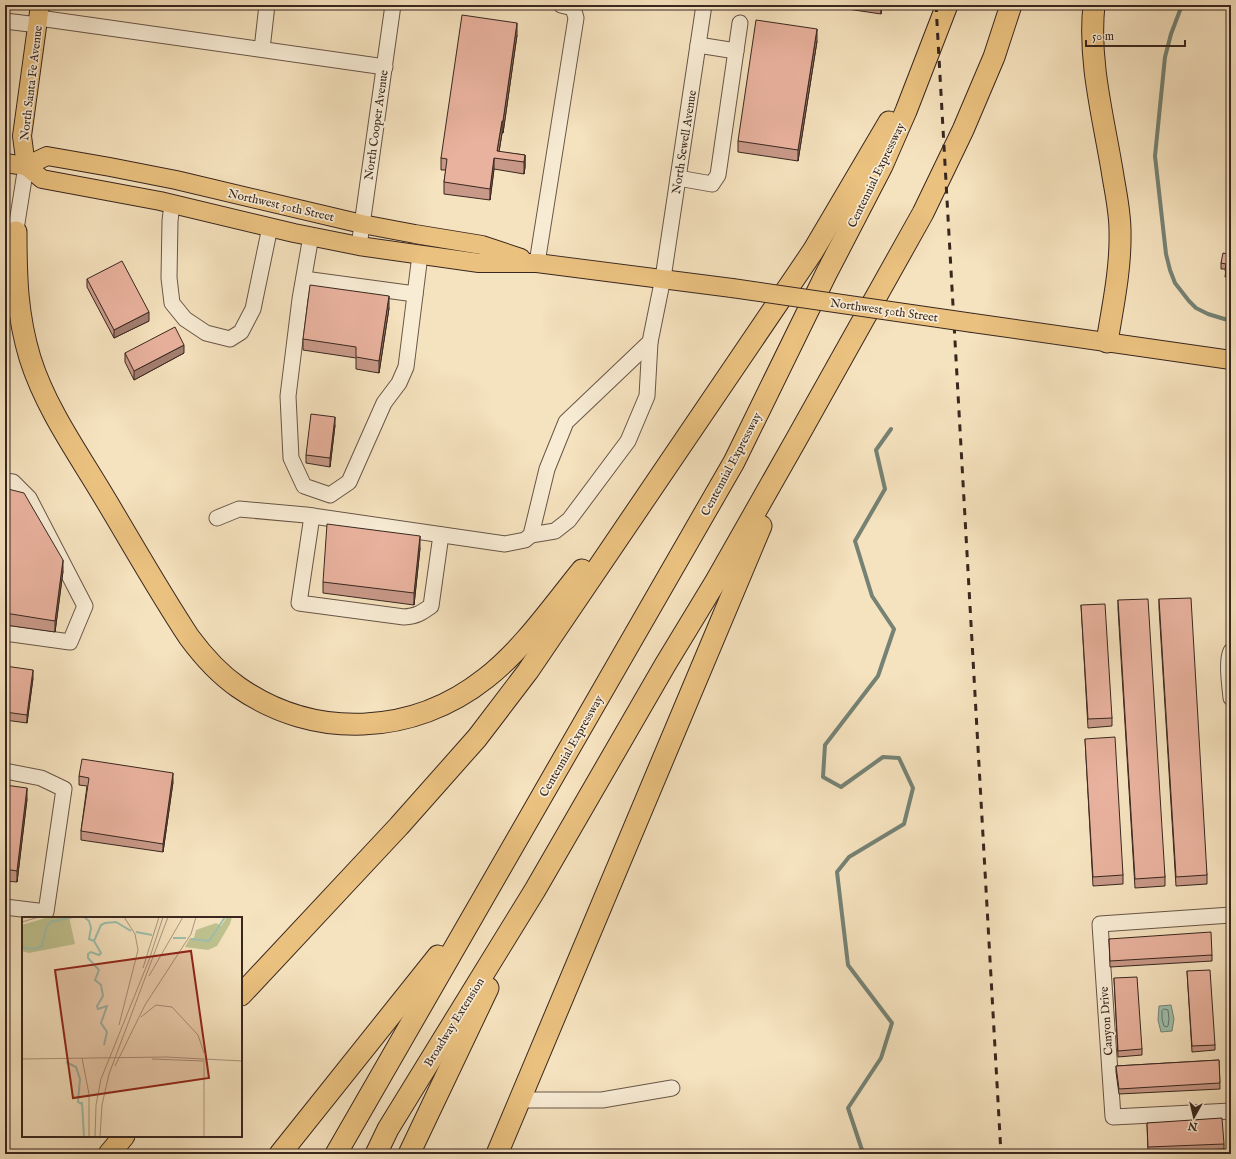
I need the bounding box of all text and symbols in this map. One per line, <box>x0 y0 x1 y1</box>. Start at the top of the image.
scale bar <box>1086 22 1185 48</box>
street label: North Santa Fe Avenue <box>17 24 46 142</box>
text: 50 m <box>1092 29 1114 44</box>
street label: North Cooper Avenue <box>361 68 393 181</box>
street label: North Sewell Avenue <box>669 89 700 195</box>
street label: Centennial Expressway <box>845 120 909 231</box>
street label: Northwest 50th Street <box>226 186 336 225</box>
street label: Northwest 50th Street <box>829 296 939 325</box>
street label: Centennial Expressway <box>698 410 766 519</box>
street label: Centennial Expressway <box>536 693 608 800</box>
inset map <box>22 917 242 1137</box>
street label: Broadway Extension <box>421 974 488 1070</box>
street label: Canyon Drive <box>1097 985 1116 1056</box>
north arrow <box>1174 1097 1214 1137</box>
text: N <box>1187 1118 1199 1134</box>

